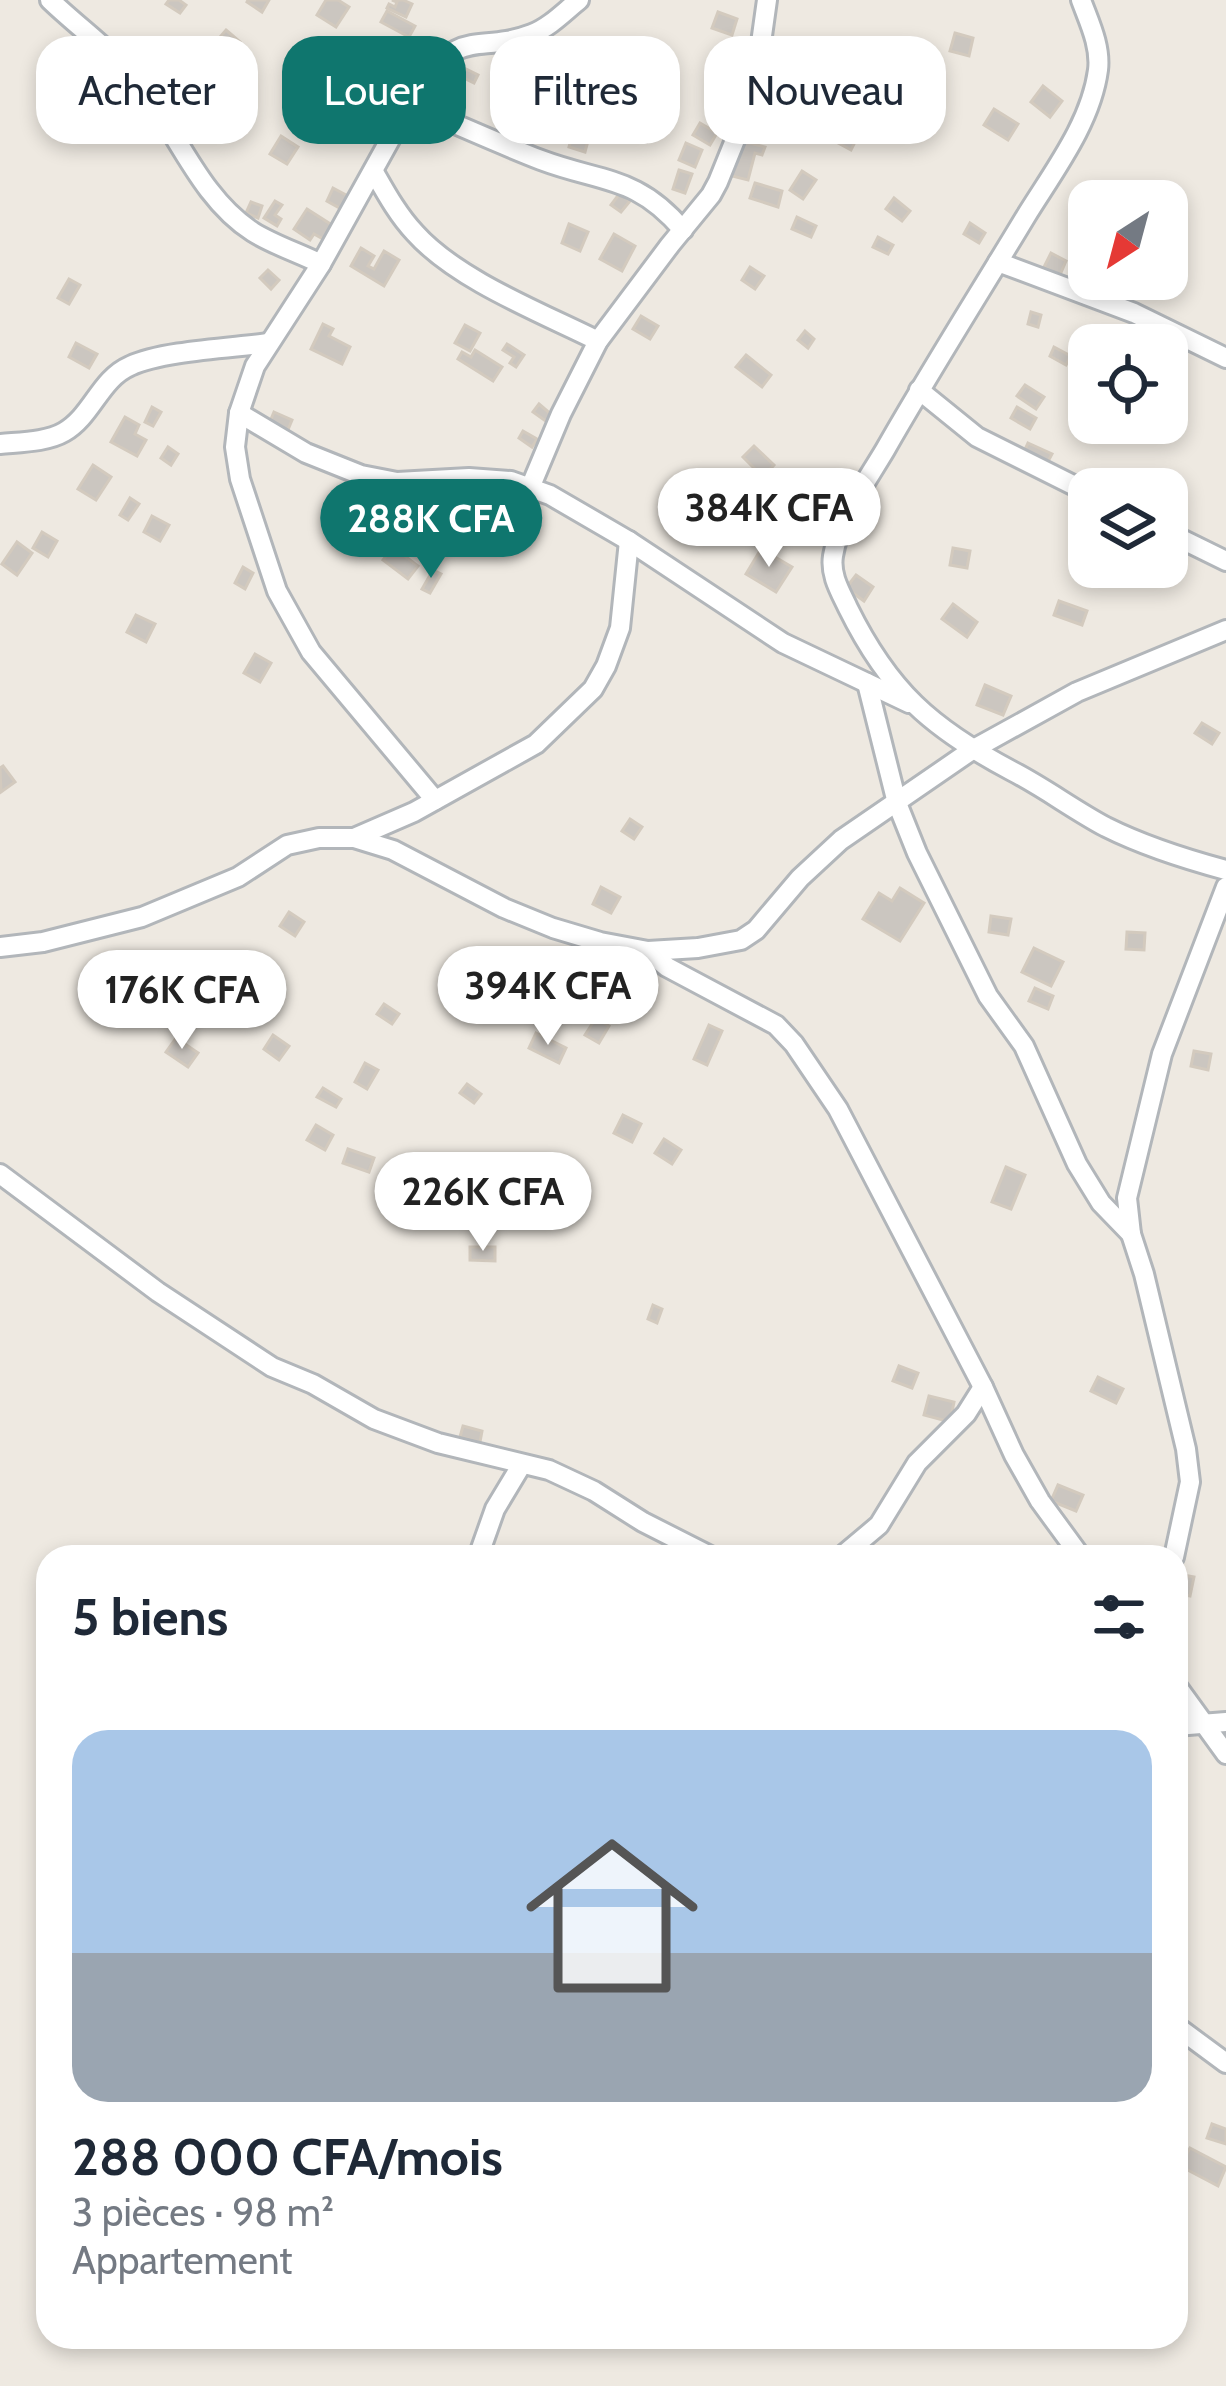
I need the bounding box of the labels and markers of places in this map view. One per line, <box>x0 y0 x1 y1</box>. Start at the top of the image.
pin: 384K CFA <box>645 468 893 570</box>
pin: 288K CFA <box>307 479 555 581</box>
pin: 394K CFA <box>424 946 672 1048</box>
pin: 176K CFA <box>58 950 306 1052</box>
pin: 226K CFA <box>359 1152 607 1254</box>

